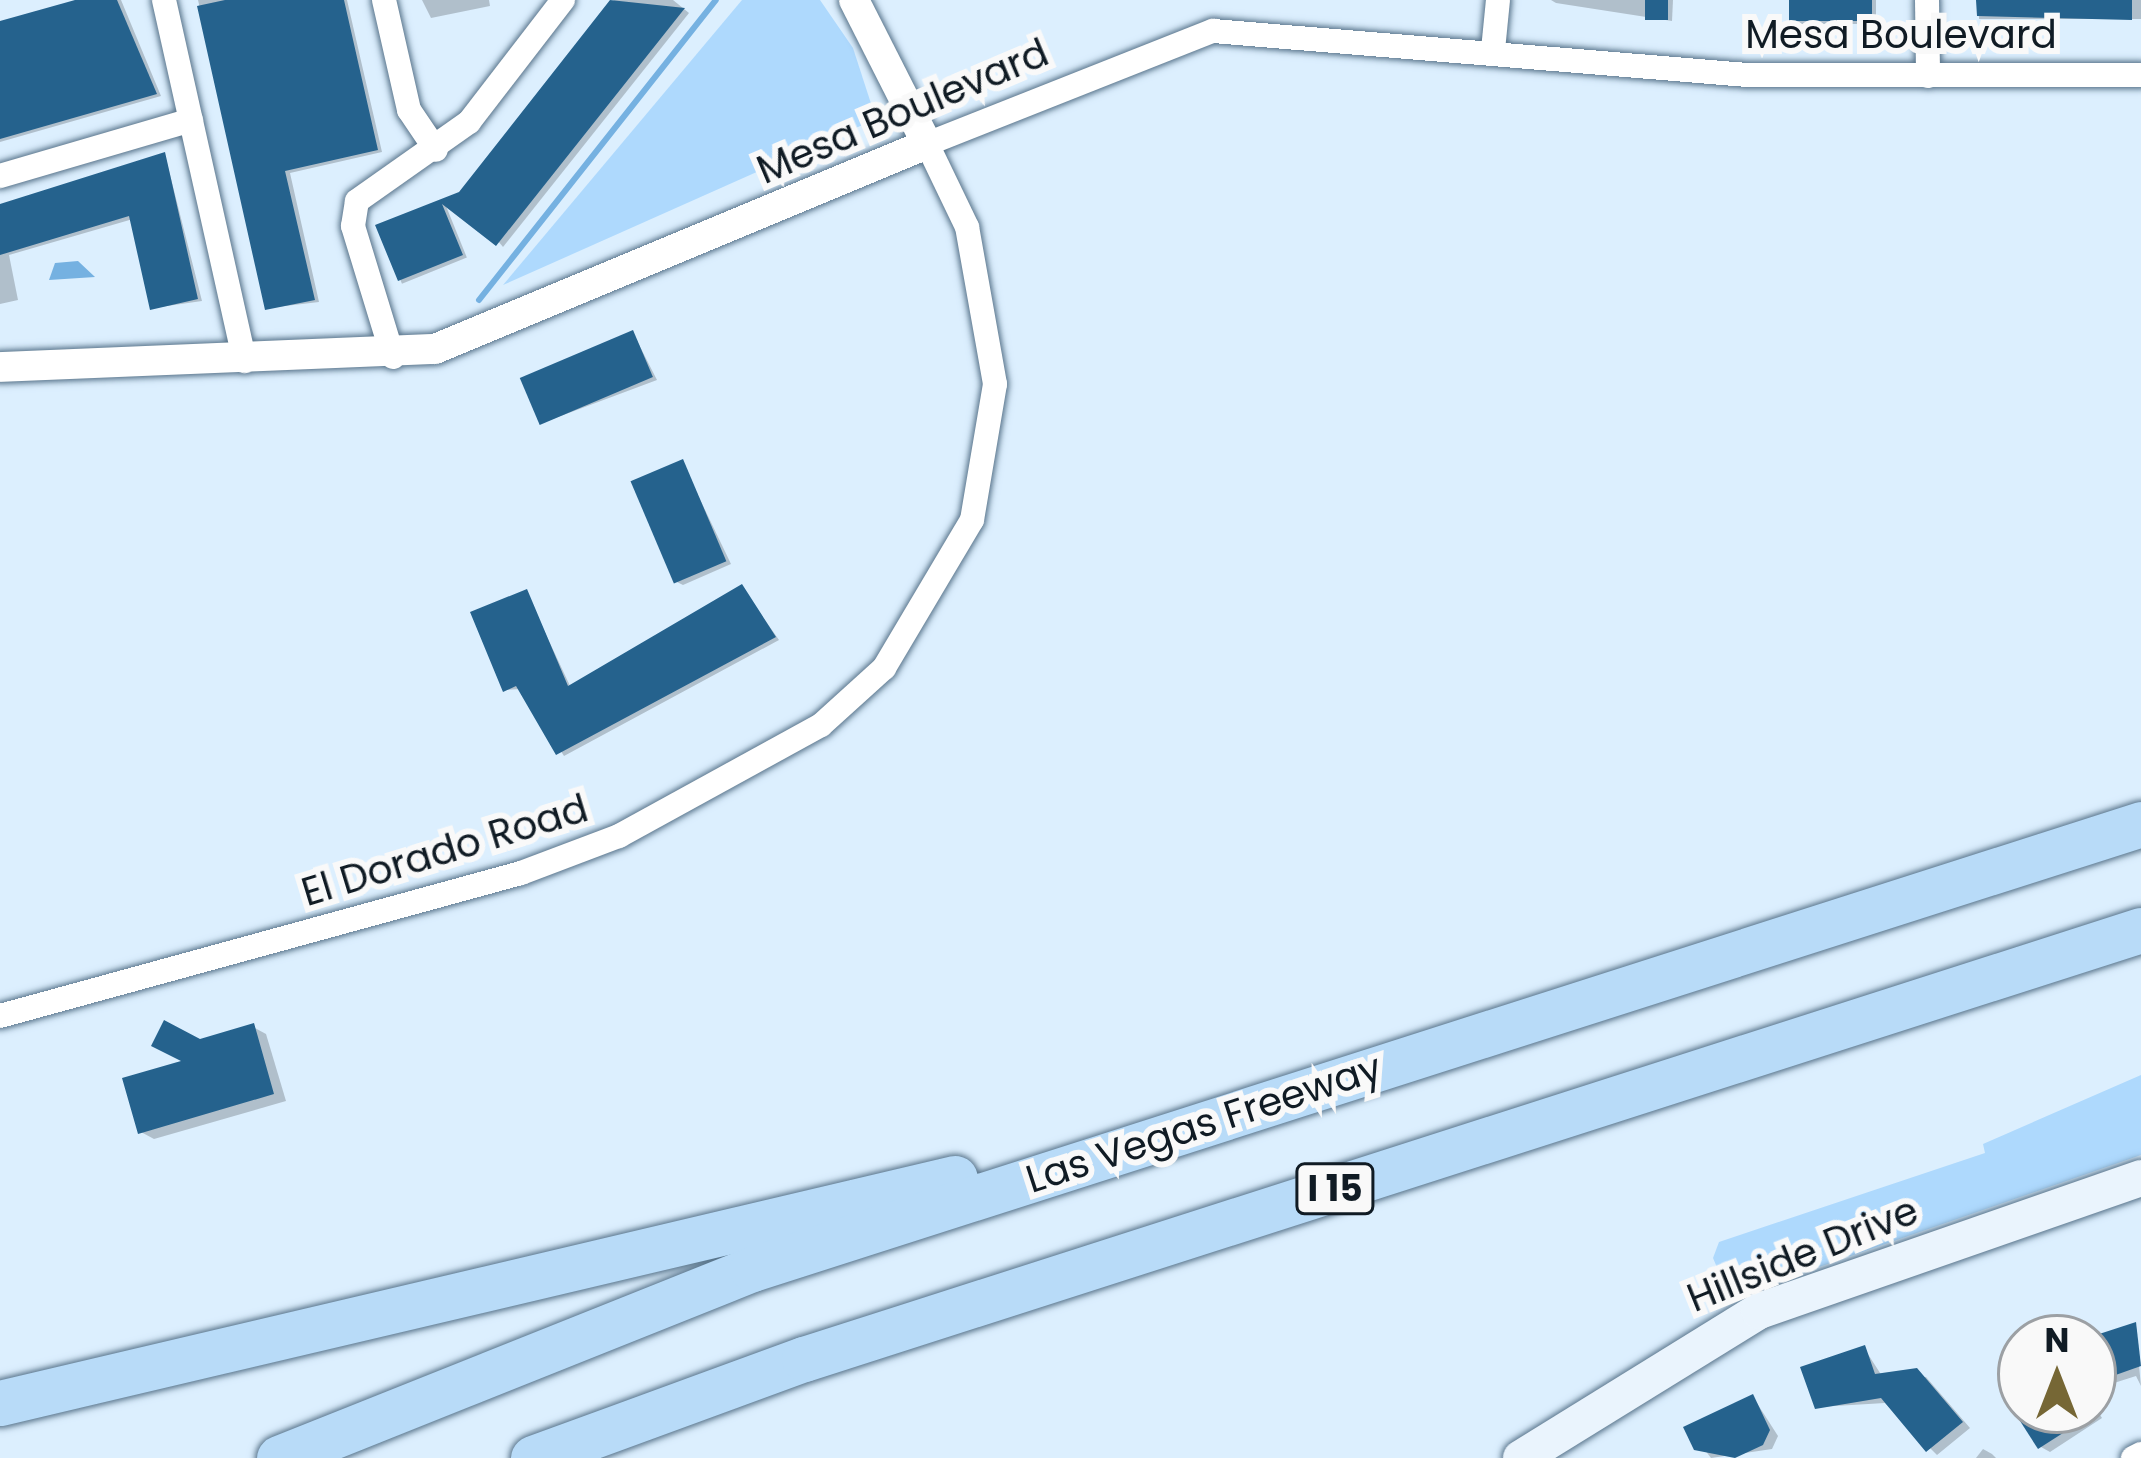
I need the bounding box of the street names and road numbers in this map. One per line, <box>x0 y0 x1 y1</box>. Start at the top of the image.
street label: Mesa Boulevard <box>1745 12 2057 58</box>
street label: Mesa Boulevard <box>750 30 1056 194</box>
street label: El Dorado Road <box>296 785 594 917</box>
street label: Las Vegas Freeway <box>1020 1044 1388 1204</box>
road number: I 15 <box>1293 1159 1377 1219</box>
street label: Hillside Drive <box>1681 1188 1925 1322</box>

